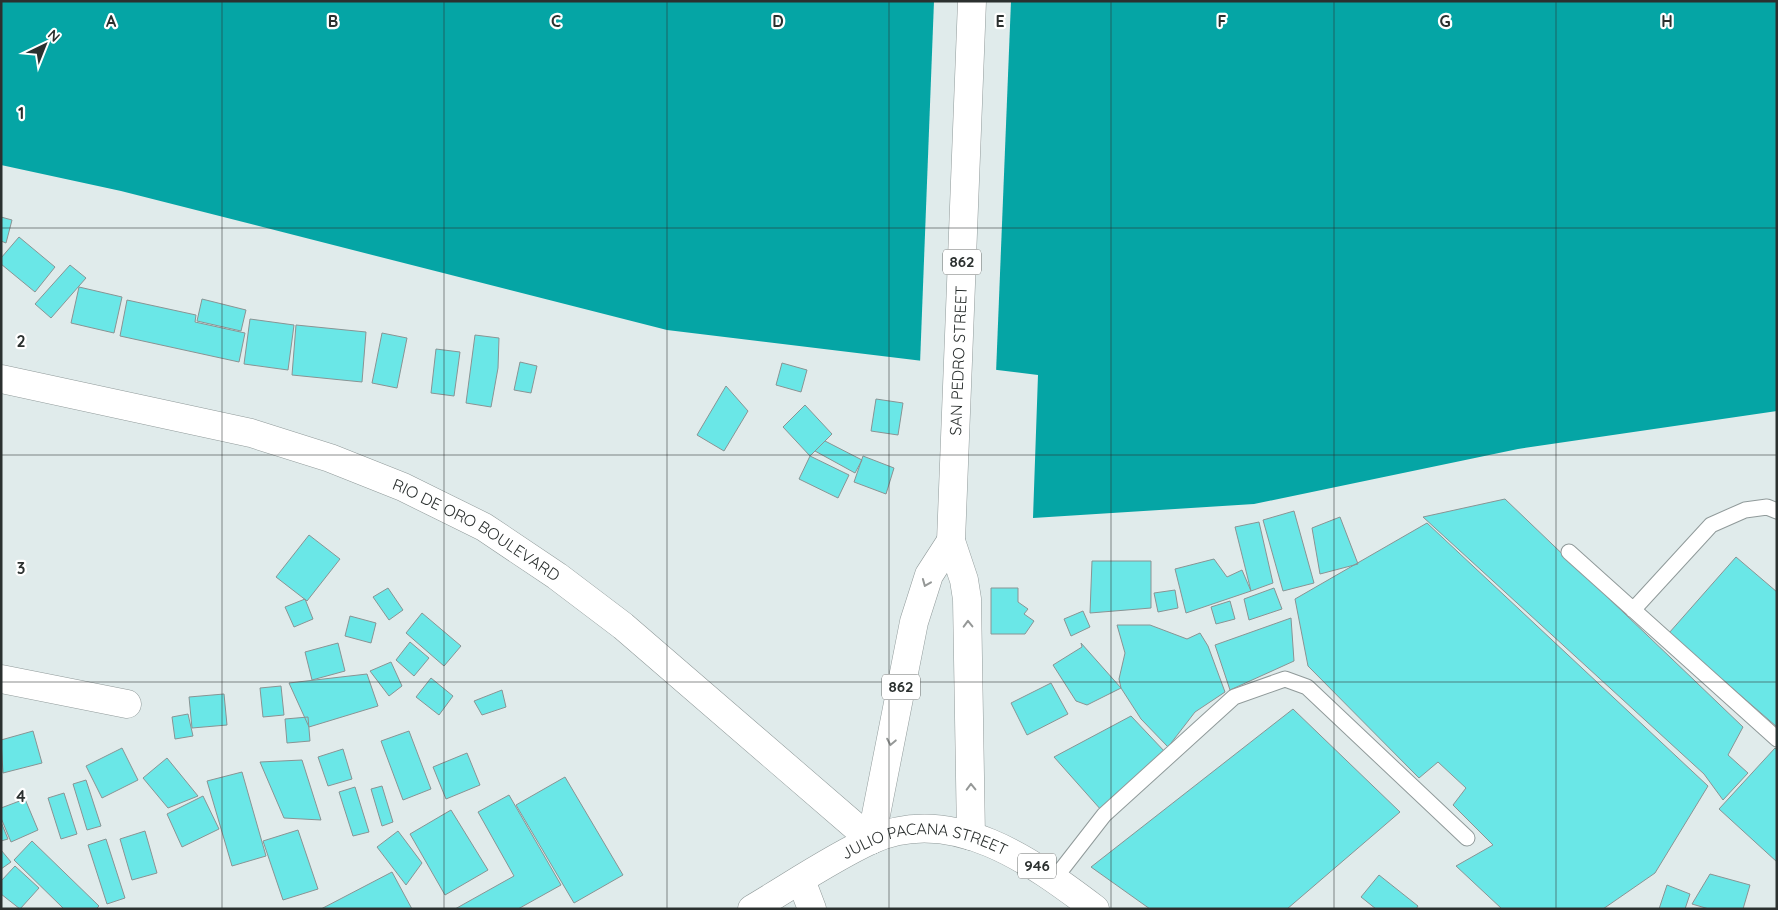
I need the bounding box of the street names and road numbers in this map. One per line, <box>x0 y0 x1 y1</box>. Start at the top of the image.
road number: 862 <box>943 250 981 274</box>
street label: SAN PEDRO STREET <box>945 285 971 436</box>
street label: RIO DE ORO BOULEVARD <box>390 474 564 585</box>
road number: 862 <box>882 674 920 700</box>
street label: JULIO PACANA STREET <box>839 843 1013 869</box>
road number: 946 <box>1018 854 1056 878</box>

